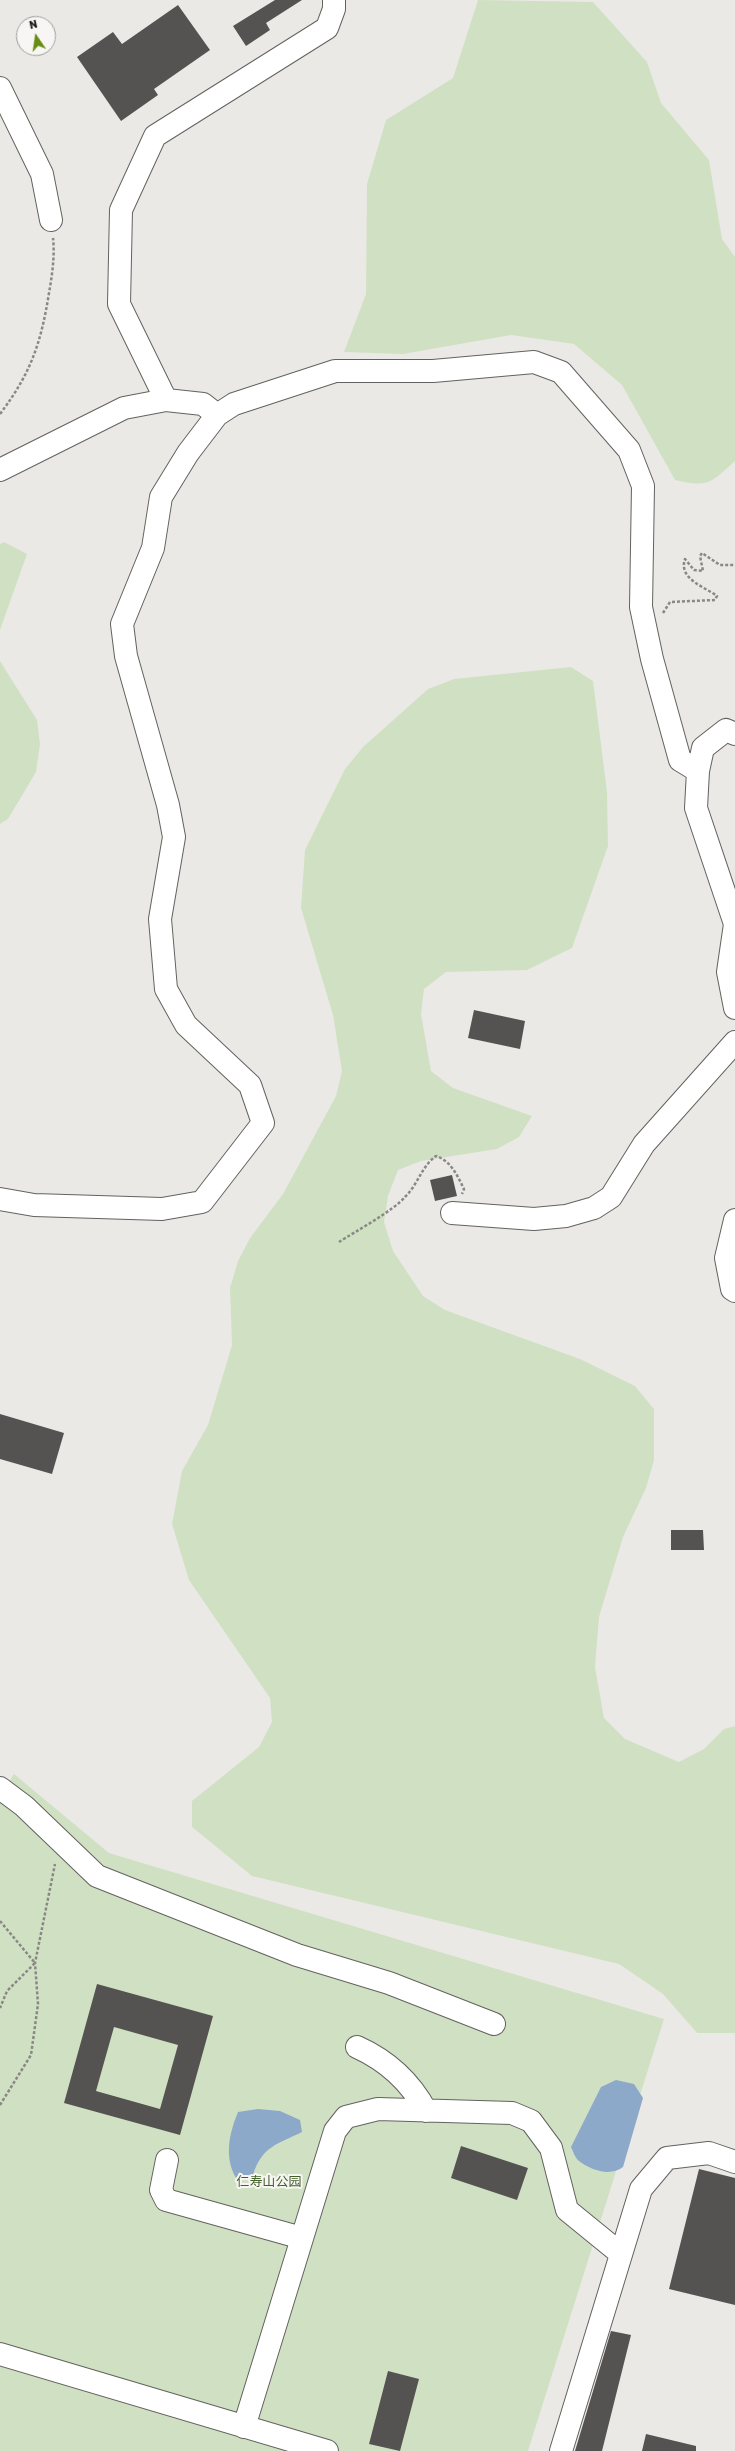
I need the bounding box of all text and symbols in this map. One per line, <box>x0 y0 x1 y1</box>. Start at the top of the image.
north arrow <box>16 16 56 56</box>
text: N <box>28 18 39 32</box>
park label: 仁寿山公园 <box>237 2174 301 2190</box>

